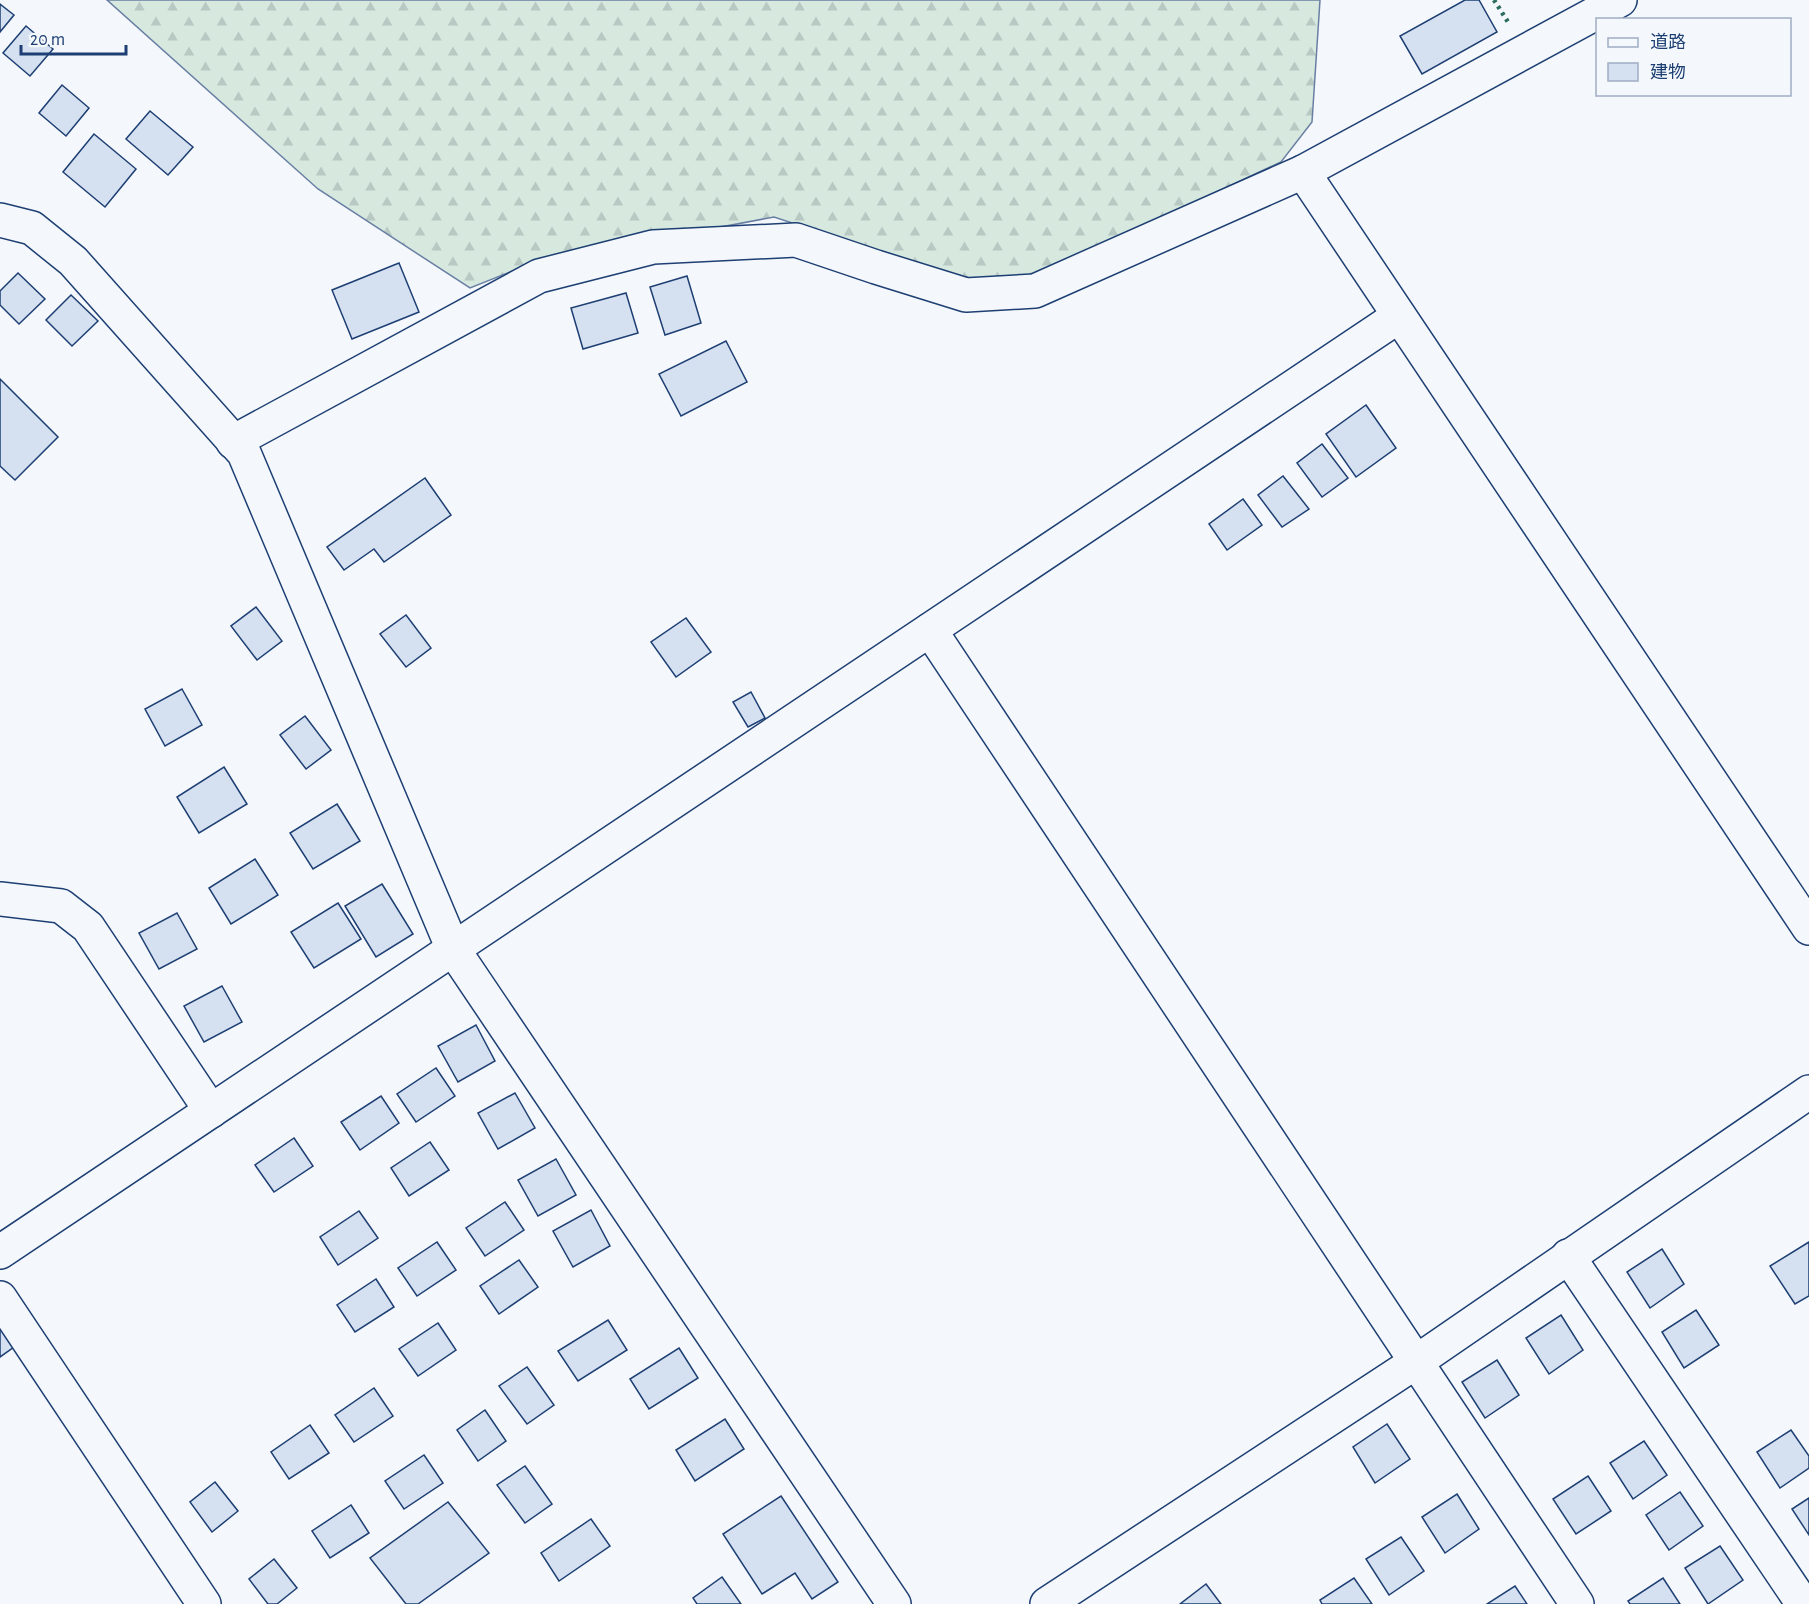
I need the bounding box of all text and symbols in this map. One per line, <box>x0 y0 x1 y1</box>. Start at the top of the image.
scale bar <box>21 18 126 56</box>
legend <box>1596 18 1791 96</box>
text: 20 m <box>30 31 65 49</box>
text: 道路 <box>1650 32 1686 52</box>
text: 建物 <box>1650 62 1686 82</box>

